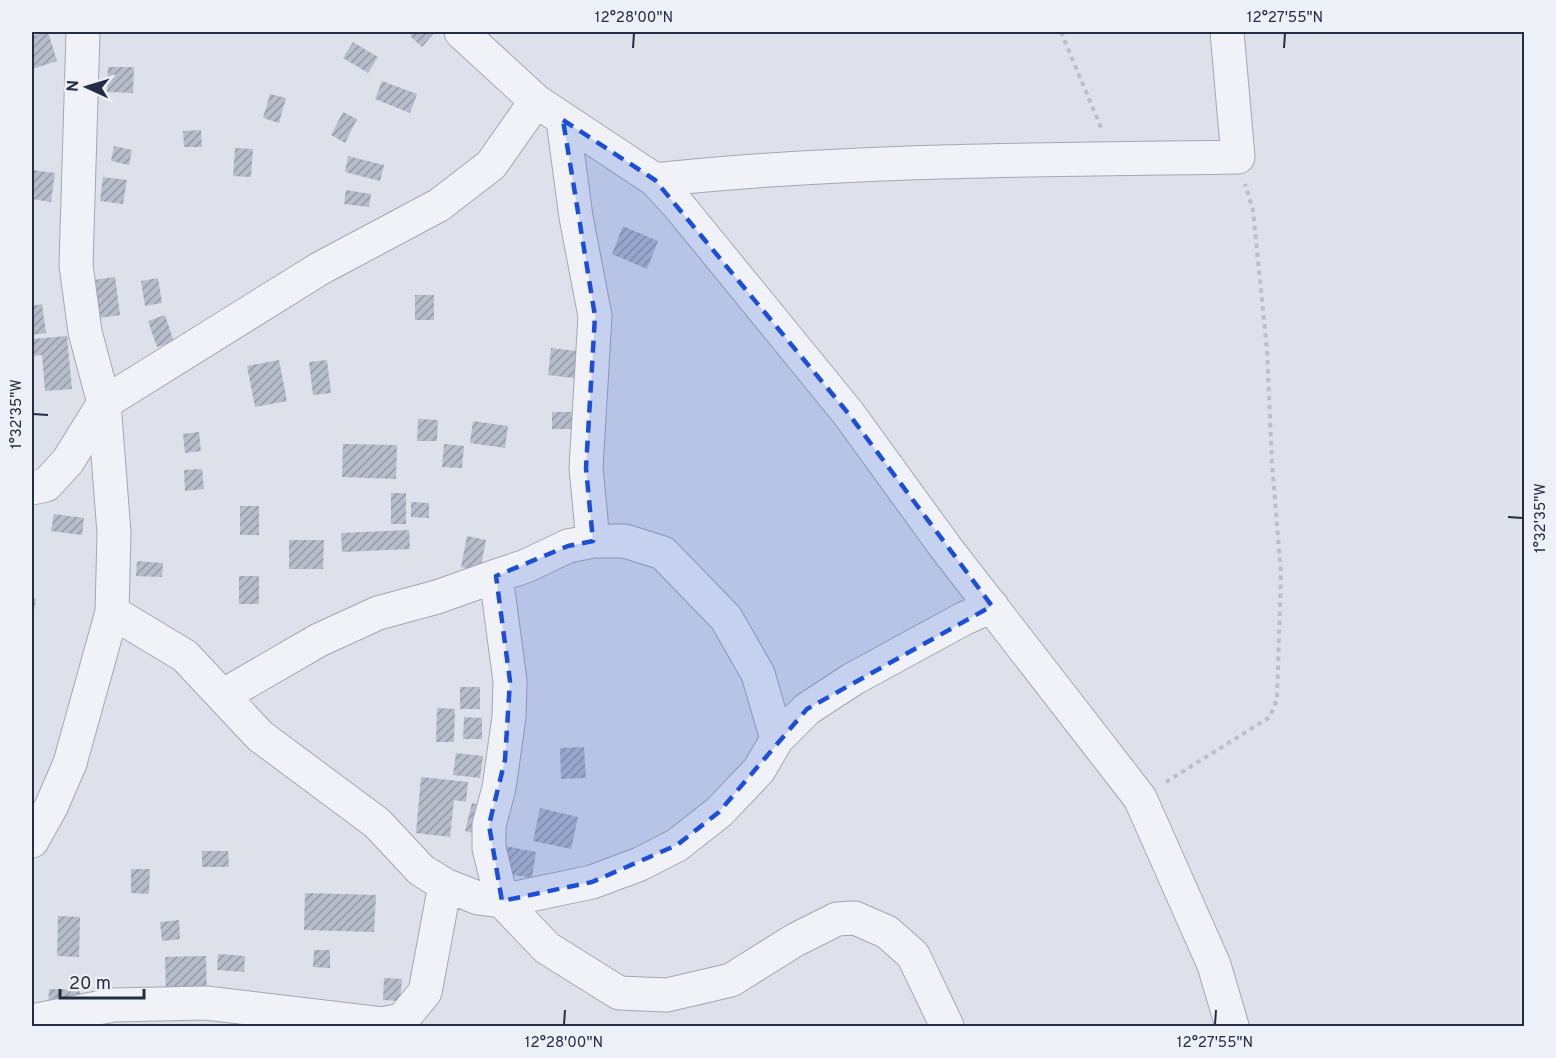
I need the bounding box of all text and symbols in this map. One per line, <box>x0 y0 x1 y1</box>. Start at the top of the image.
text: 12°28'00"N <box>595 9 673 28</box>
text: 12°27'55"N <box>1247 9 1323 28</box>
north arrow <box>57 57 117 117</box>
text: N <box>64 80 84 93</box>
text: 1°32'35"W <box>8 379 27 449</box>
text: 1°32'35"W <box>1532 483 1551 553</box>
scale bar <box>60 962 144 1000</box>
text: 20 m <box>69 973 111 996</box>
text: 12°28'00"N <box>525 1034 603 1053</box>
text: 12°27'55"N <box>1177 1034 1253 1053</box>

